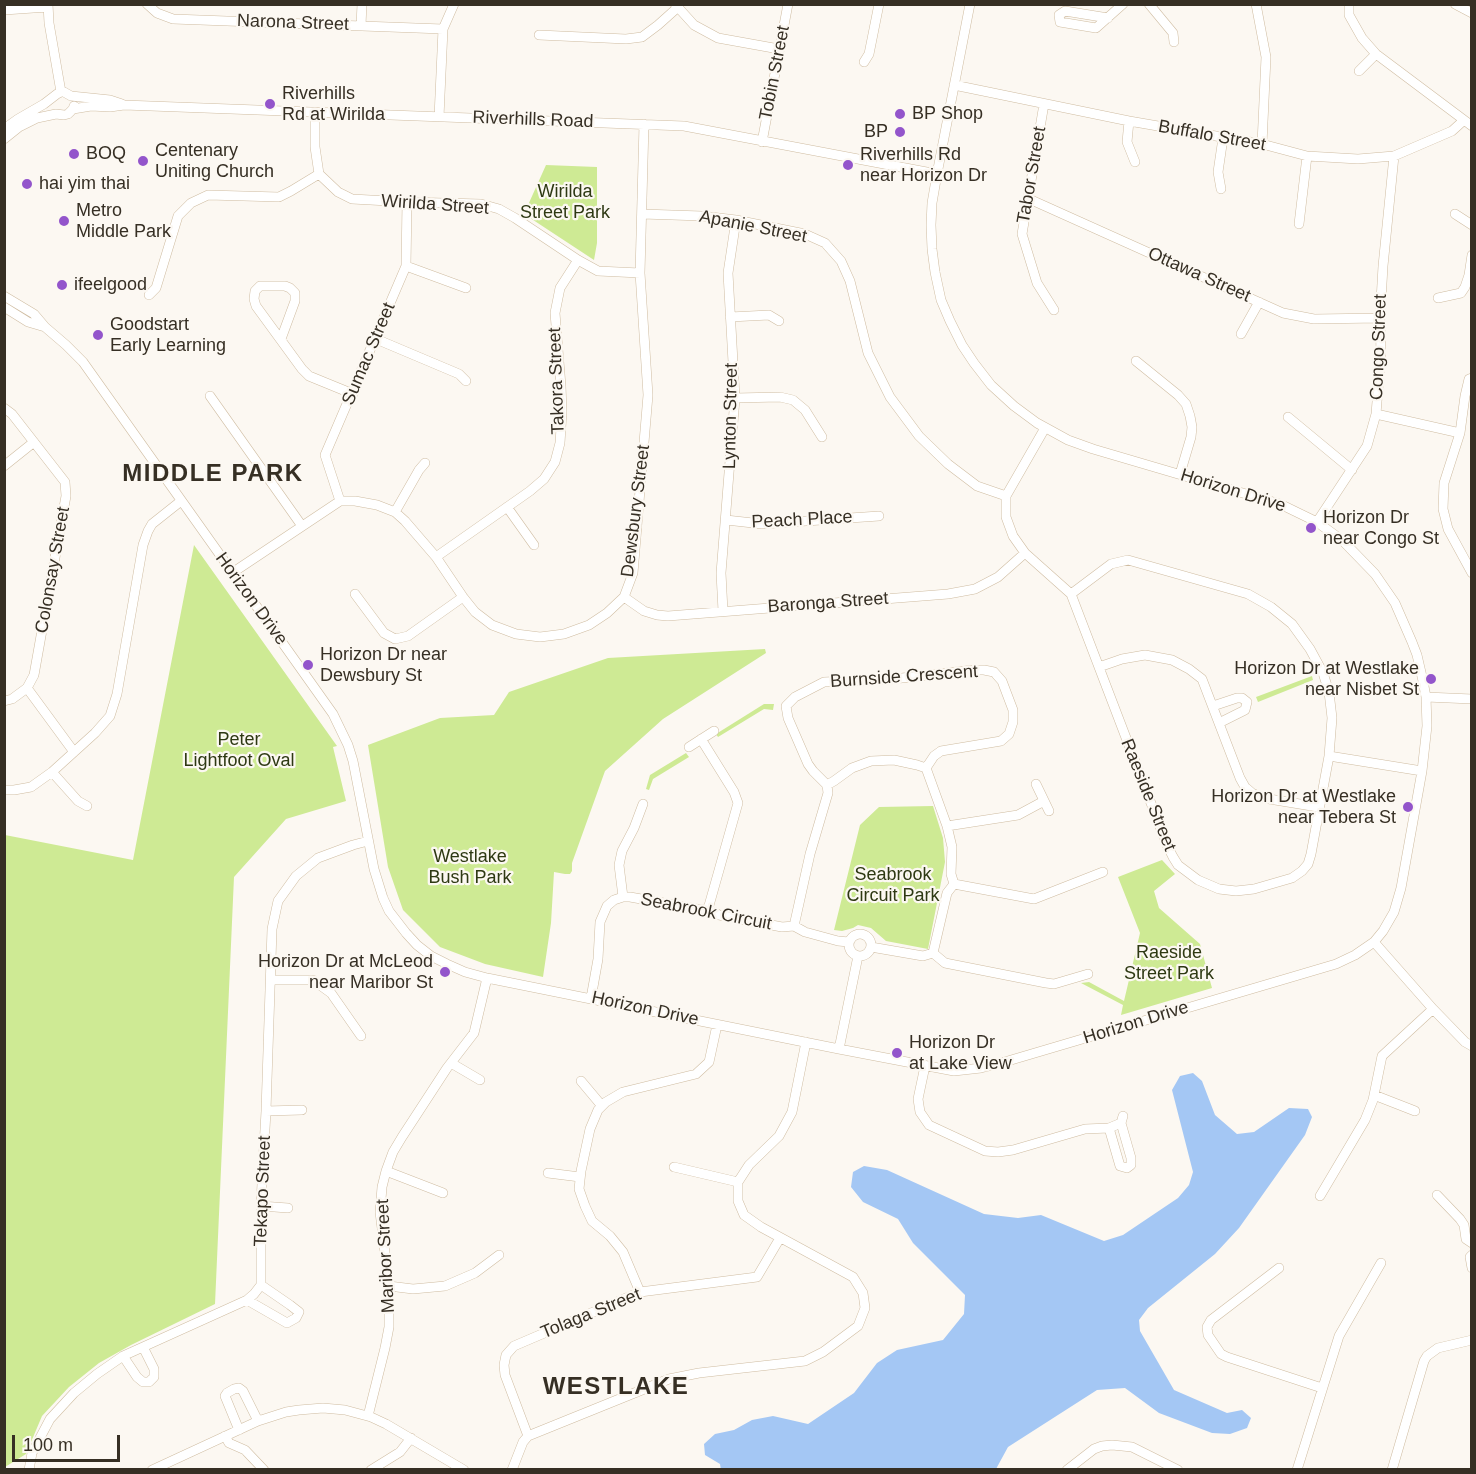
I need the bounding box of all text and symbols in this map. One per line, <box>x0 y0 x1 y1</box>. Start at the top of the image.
street label: Narona Street <box>237 10 349 36</box>
street label: Tobin Street <box>755 24 795 122</box>
place label: Riverhills Rd at Wirilda <box>282 83 385 125</box>
marker: Riverhills Rd at Wirilda <box>263 97 277 111</box>
place label: BP Shop <box>912 103 983 125</box>
street label: Riverhills Road <box>472 107 594 133</box>
marker: BP Shop <box>893 107 907 121</box>
street label: Buffalo Street <box>1157 116 1267 156</box>
place label: BP <box>864 121 888 143</box>
marker: BP <box>893 125 907 139</box>
street label: Tabor Street <box>1013 125 1051 225</box>
place label: Centenary Uniting Church <box>155 140 274 182</box>
place label: BOQ <box>86 143 126 165</box>
place label: Riverhills Rd near Horizon Dr <box>860 144 987 186</box>
marker: BOQ <box>67 147 81 161</box>
marker: Centenary Uniting Church <box>136 154 150 168</box>
marker: Riverhills Rd near Horizon Dr <box>841 158 855 172</box>
place label: hai yim thai <box>39 173 130 195</box>
marker: hai yim thai <box>20 177 34 191</box>
park label: Wirilda Street Park <box>520 181 610 224</box>
street label: Wirilda Street <box>380 190 490 220</box>
place label: Metro Middle Park <box>76 200 171 242</box>
street label: Apanie Street <box>697 206 809 248</box>
marker: Metro Middle Park <box>57 214 71 228</box>
street label: Ottawa Street <box>1144 243 1254 307</box>
place label: ifeelgood <box>74 274 147 296</box>
marker: ifeelgood <box>55 278 69 292</box>
street label: Congo Street <box>1366 294 1392 400</box>
street label: Sumac Street <box>338 300 400 408</box>
place label: Goodstart Early Learning <box>110 314 226 356</box>
street label: Takora Street <box>544 327 570 435</box>
marker: Goodstart Early Learning <box>91 328 105 342</box>
street label: Lynton Street <box>719 363 743 469</box>
street label: Dewsbury Street <box>617 444 655 578</box>
district label: MIDDLE PARK <box>122 460 304 488</box>
street label: Horizon Drive <box>1178 465 1288 517</box>
street label: Colonsay Street <box>31 505 75 635</box>
street label: Peach Place <box>751 507 853 533</box>
place label: Horizon Dr near Congo St <box>1323 507 1439 550</box>
marker: Horizon Dr near Congo St <box>1304 521 1318 535</box>
street label: Horizon Drive <box>210 549 292 649</box>
street label: Baronga Street <box>767 588 889 618</box>
place label: Horizon Dr near Dewsbury St <box>320 644 447 686</box>
marker: Horizon Dr near Dewsbury St <box>301 658 315 672</box>
place label: Horizon Dr at Westlake near Nisbet St <box>1234 658 1419 700</box>
street label: Burnside Crescent <box>829 661 979 693</box>
marker: Horizon Dr at Westlake near Nisbet St <box>1424 672 1438 686</box>
park label: Peter Lightfoot Oval <box>183 729 295 771</box>
street label: Raeside Street <box>1116 736 1180 854</box>
place label: Horizon Dr at Westlake near Tebera St <box>1211 786 1396 828</box>
marker: Horizon Dr at Westlake near Tebera St <box>1401 800 1415 814</box>
park label: Westlake Bush Park <box>428 846 512 888</box>
park label: Seabrook Circuit Park <box>846 864 940 906</box>
street label: Seabrook Circuit <box>639 889 773 935</box>
park label: Raeside Street Park <box>1124 942 1214 984</box>
place label: Horizon Dr at McLeod near Maribor St <box>258 951 433 994</box>
marker: Horizon Dr at McLeod near Maribor St <box>438 965 452 979</box>
street label: Horizon Drive <box>589 987 701 1031</box>
street label: Horizon Drive <box>1081 997 1191 1049</box>
place label: Horizon Dr at Lake View <box>909 1032 1012 1074</box>
marker: Horizon Dr at Lake View <box>890 1046 904 1060</box>
street label: Tekapo Street <box>250 1135 276 1247</box>
street label: Maribor Street <box>372 1198 400 1314</box>
street label: Tolaga Street <box>538 1284 644 1344</box>
district label: WESTLAKE <box>543 1373 689 1401</box>
scale bar <box>15 1423 123 1461</box>
text: 100 m <box>23 1435 73 1455</box>

